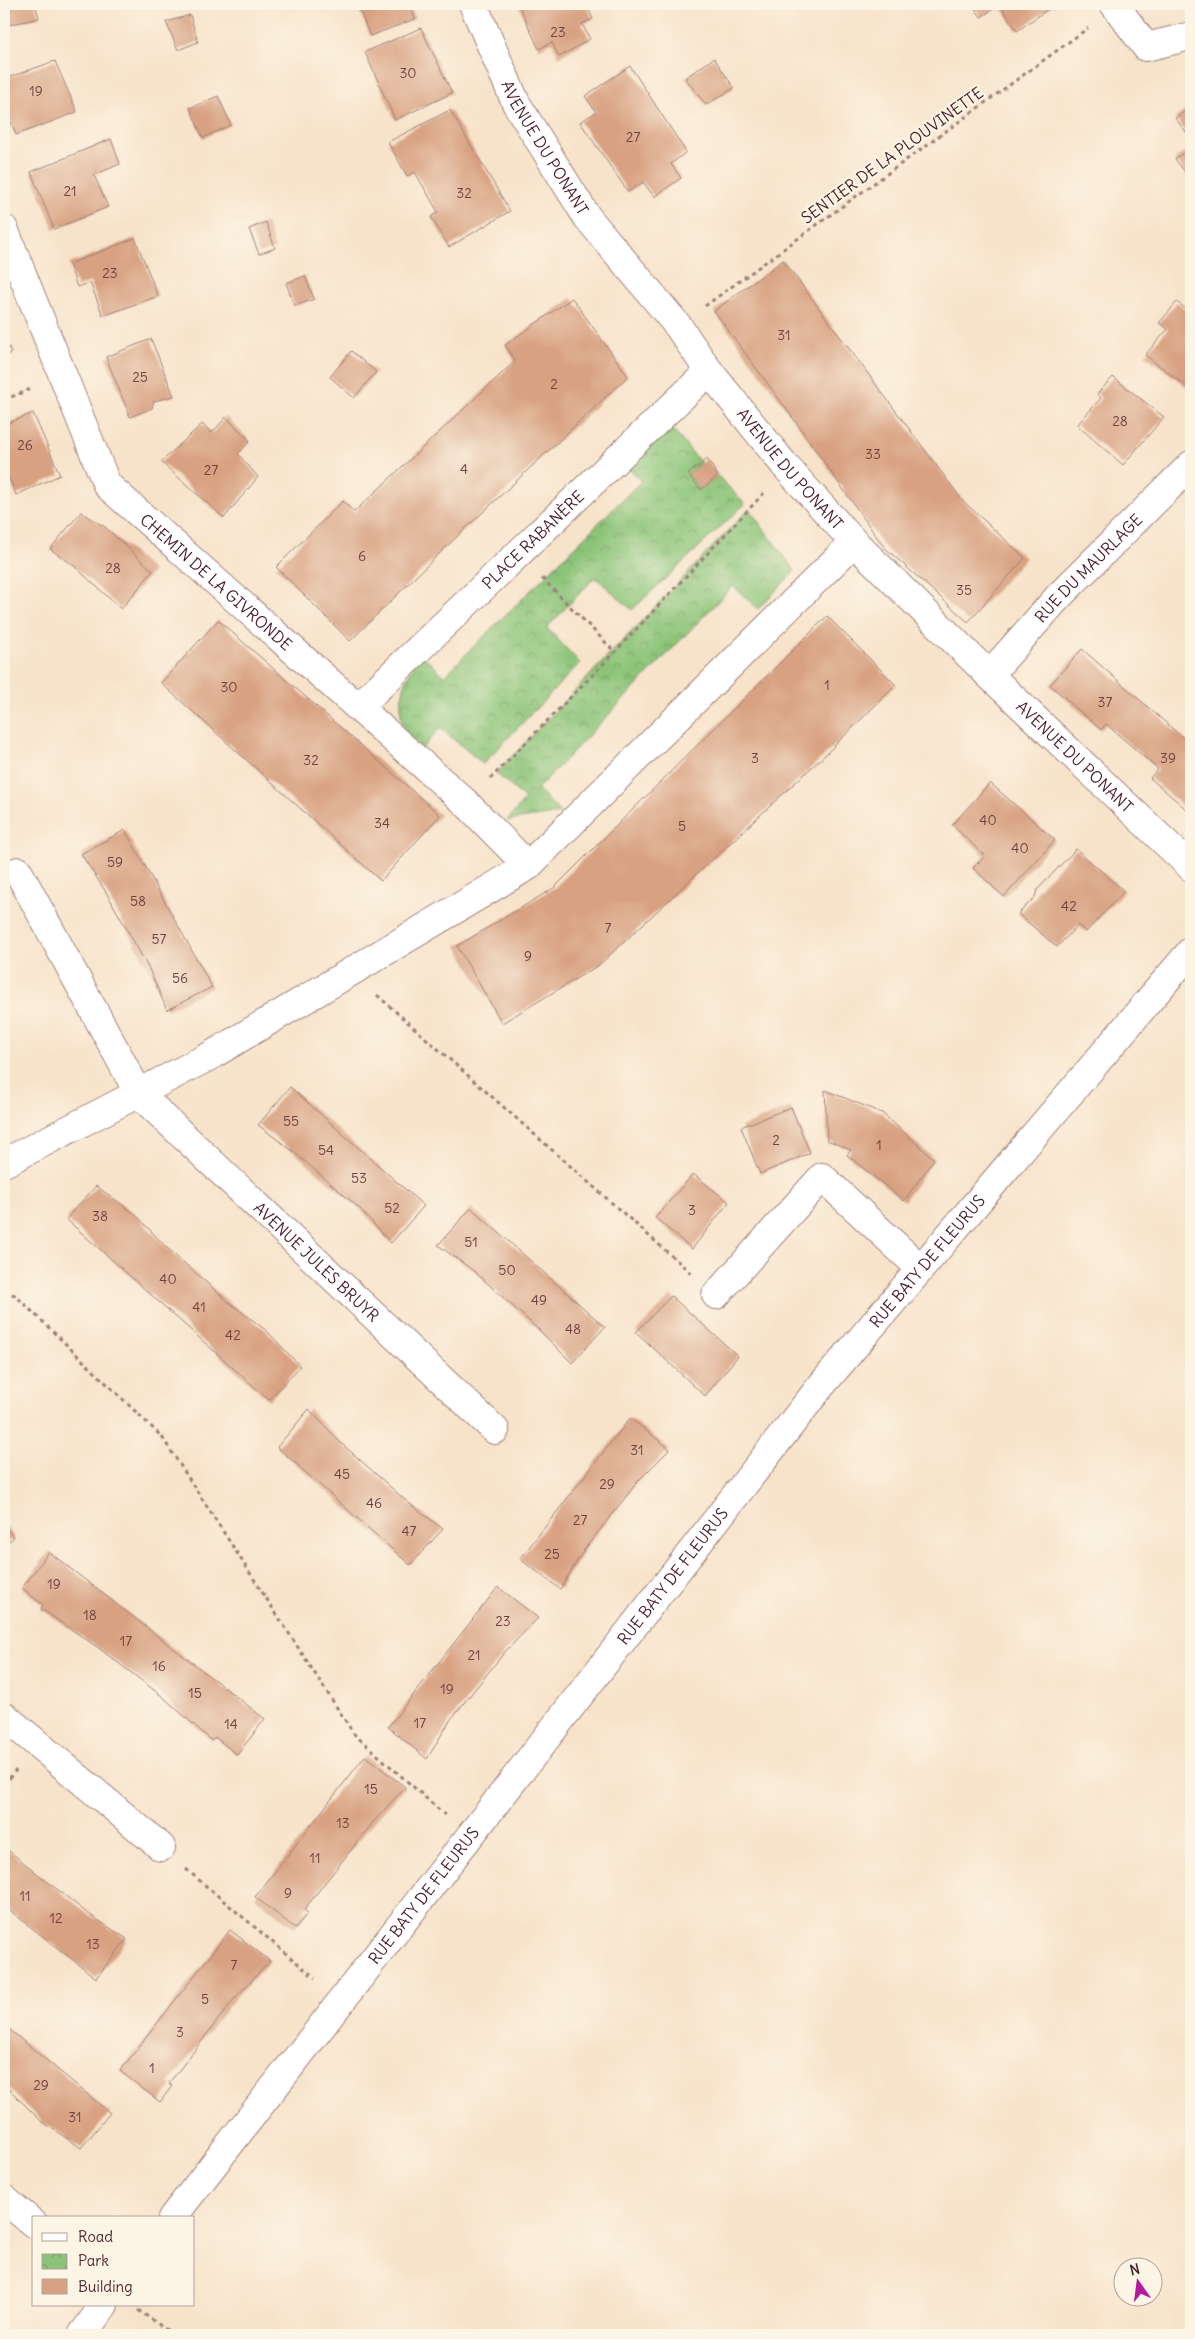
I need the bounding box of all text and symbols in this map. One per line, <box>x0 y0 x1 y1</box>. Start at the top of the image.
house number: 23 <box>550 23 566 41</box>
house number: 30 <box>399 64 417 82</box>
street label: AVENUE DU PONANT <box>497 77 593 218</box>
house number: 19 <box>29 82 43 100</box>
street label: SENTIER DE LA PLOUVINETTE <box>797 82 987 228</box>
house number: 27 <box>626 128 640 146</box>
house number: 21 <box>63 182 77 200</box>
house number: 32 <box>456 184 472 202</box>
house number: 23 <box>102 264 118 282</box>
house number: 31 <box>777 326 791 344</box>
house number: 25 <box>132 368 148 386</box>
house number: 2 <box>550 375 558 393</box>
street label: AVENUE DU PONANT <box>733 404 848 534</box>
house number: 28 <box>1112 412 1128 430</box>
house number: 26 <box>17 436 33 454</box>
house number: 33 <box>865 445 881 463</box>
house number: 4 <box>460 460 468 478</box>
house number: 27 <box>204 461 218 479</box>
street label: PLACE RABANÈRE <box>478 486 588 593</box>
street label: CHEMIN DE LA GIVRONDE <box>136 509 297 654</box>
street label: RUE DU MAURLAGE <box>1030 509 1146 627</box>
house number: 6 <box>358 547 366 565</box>
house number: 28 <box>105 559 121 577</box>
house number: 35 <box>956 581 972 599</box>
house number: 1 <box>824 676 830 694</box>
house number: 30 <box>220 678 238 696</box>
house number: 37 <box>1098 693 1113 711</box>
street label: AVENUE DU PONANT <box>1012 696 1137 817</box>
house number: 3 <box>751 749 759 767</box>
house number: 39 <box>1160 749 1176 767</box>
house number: 32 <box>303 751 319 769</box>
house number: 40 <box>979 811 997 829</box>
house number: 34 <box>374 814 390 832</box>
house number: 5 <box>678 817 686 835</box>
house number: 40 <box>1011 839 1029 857</box>
house number: 59 <box>107 853 123 871</box>
house number: 58 <box>130 892 146 910</box>
house number: 42 <box>1061 897 1077 915</box>
house number: 7 <box>605 919 612 937</box>
house number: 57 <box>152 930 167 948</box>
house number: 9 <box>524 947 532 965</box>
house number: 56 <box>172 969 188 987</box>
house number: 55 <box>283 1112 299 1130</box>
house number: 2 <box>772 1131 780 1149</box>
house number: 1 <box>876 1136 882 1154</box>
house number: 54 <box>318 1141 334 1159</box>
house number: 53 <box>351 1169 367 1187</box>
street label: RUE BATY DE FLEURUS <box>865 1191 989 1332</box>
street label: AVENUE JULES BRUYR <box>250 1198 384 1326</box>
house number: 52 <box>384 1199 400 1217</box>
house number: 3 <box>688 1201 696 1219</box>
house number: 38 <box>92 1207 108 1225</box>
house number: 51 <box>464 1233 478 1251</box>
house number: 50 <box>498 1261 516 1279</box>
house number: 40 <box>159 1270 177 1288</box>
house number: 49 <box>531 1291 547 1309</box>
house number: 41 <box>192 1298 206 1316</box>
house number: 48 <box>565 1320 581 1338</box>
house number: 42 <box>225 1326 241 1344</box>
house number: 31 <box>630 1441 644 1459</box>
house number: 45 <box>334 1465 350 1483</box>
house number: 29 <box>599 1475 615 1493</box>
house number: 46 <box>366 1494 382 1512</box>
street label: RUE BATY DE FLEURUS <box>613 1504 732 1649</box>
house number: 27 <box>573 1511 587 1529</box>
house number: 47 <box>402 1522 417 1540</box>
house number: 25 <box>544 1545 560 1563</box>
house number: 19 <box>47 1575 61 1593</box>
house number: 18 <box>83 1606 97 1624</box>
house number: 23 <box>495 1612 511 1630</box>
house number: 17 <box>120 1632 132 1650</box>
house number: 21 <box>467 1646 481 1664</box>
house number: 16 <box>152 1657 166 1675</box>
house number: 19 <box>440 1680 454 1698</box>
house number: 15 <box>188 1684 202 1702</box>
house number: 17 <box>414 1714 426 1732</box>
house number: 14 <box>224 1715 238 1733</box>
house number: 15 <box>364 1780 378 1798</box>
house number: 13 <box>336 1814 350 1832</box>
street label: RUE BATY DE FLEURUS <box>364 1823 483 1968</box>
house number: 11 <box>309 1849 321 1867</box>
house number: 9 <box>284 1884 292 1902</box>
house number: 11 <box>19 1887 31 1905</box>
house number: 12 <box>49 1909 63 1927</box>
house number: 13 <box>86 1935 100 1953</box>
house number: 7 <box>231 1956 238 1974</box>
house number: 5 <box>201 1990 209 2008</box>
house number: 3 <box>176 2023 184 2041</box>
house number: 1 <box>149 2059 155 2077</box>
house number: 29 <box>33 2076 49 2094</box>
house number: 31 <box>68 2108 82 2126</box>
legend <box>32 2216 195 2306</box>
text: Road <box>78 2227 113 2246</box>
text: Park <box>78 2251 109 2270</box>
north arrow <box>1112 2256 1162 2306</box>
text: N <box>1128 2259 1142 2279</box>
text: Building <box>78 2277 133 2296</box>

